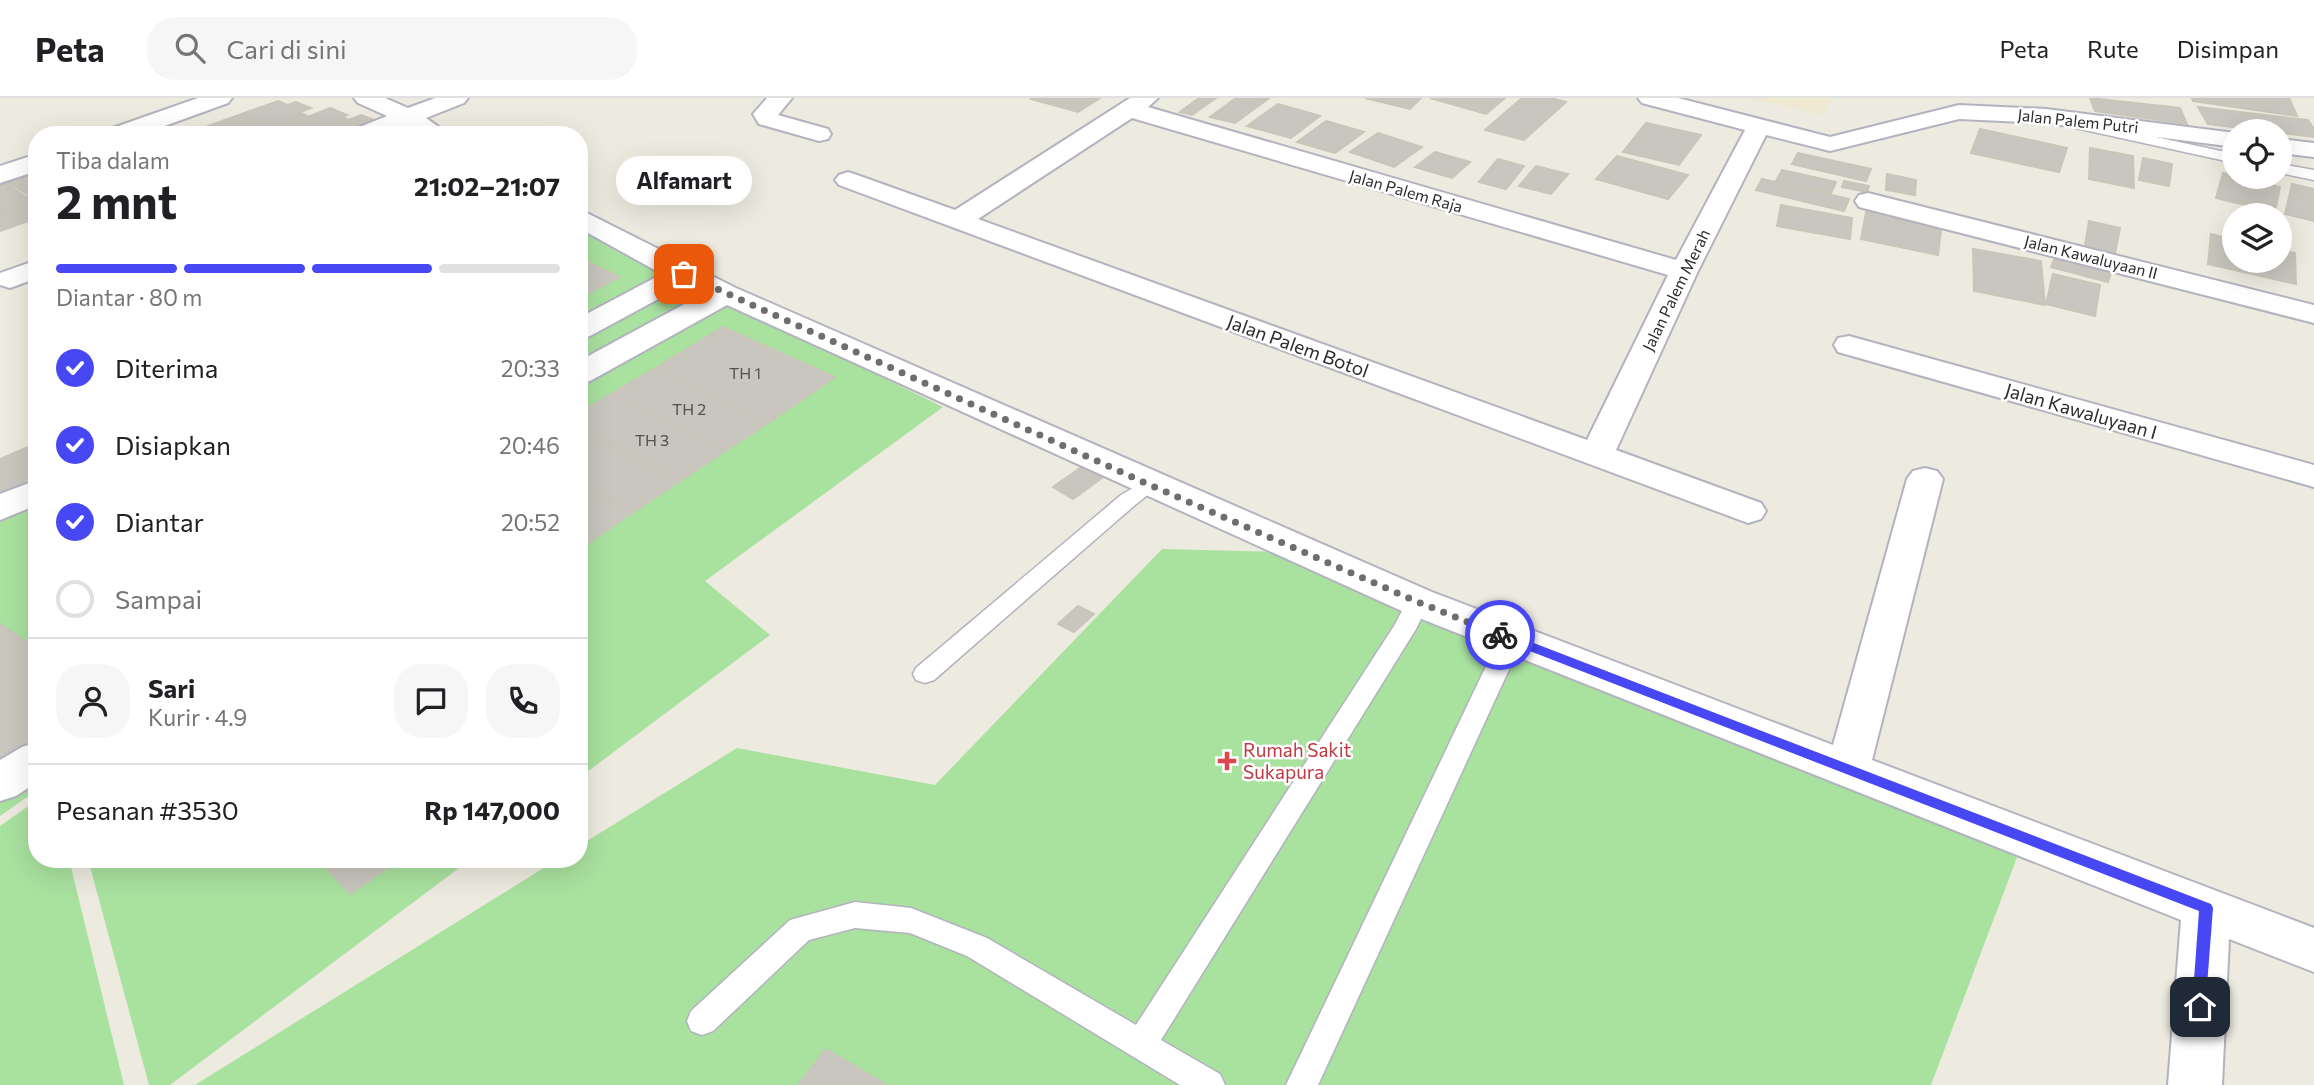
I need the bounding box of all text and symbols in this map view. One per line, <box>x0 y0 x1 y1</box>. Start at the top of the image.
search box <box>147 17 637 80</box>
text: Peta <box>35 28 105 69</box>
icon: search <box>171 29 209 67</box>
text: Cari di sini <box>227 33 347 64</box>
text: Peta <box>1999 34 2049 63</box>
text: Rute <box>2087 34 2139 63</box>
text: Disimpan <box>2177 34 2279 63</box>
street label: Jalan Palem Putri <box>2017 105 2140 136</box>
map controls <box>2222 119 2292 273</box>
button: locate <box>2222 119 2292 189</box>
text: Tiba dalam <box>56 146 170 174</box>
callout: Alfamart <box>616 155 752 204</box>
street label: Jalan Palem Raja <box>1347 165 1465 216</box>
text: Alfamart <box>636 166 732 194</box>
text: 21:02–21:07 <box>414 170 560 201</box>
text: 2 mnt <box>56 172 177 228</box>
button: layers <box>2222 203 2292 273</box>
street label: Jalan Palem Merah <box>1638 226 1713 354</box>
street label: Jalan Kawaluyaan II <box>2023 231 2160 282</box>
pin <box>654 244 714 304</box>
icon: bag <box>665 255 703 293</box>
text: Diantar · 80 m <box>56 283 202 311</box>
street label: Jalan Palem Botol <box>1224 309 1372 382</box>
icon: check <box>56 349 94 387</box>
text: Diterima <box>115 352 218 383</box>
text: 20:33 <box>501 354 560 382</box>
house number: TH 1 <box>729 363 761 382</box>
street label: Jalan Kawaluyaan I <box>2003 378 2160 443</box>
house number: TH 2 <box>672 399 706 418</box>
icon: check <box>56 426 94 464</box>
text: Disiapkan <box>115 429 231 460</box>
house number: TH 3 <box>635 430 669 449</box>
text: 20:46 <box>499 431 560 459</box>
icon: check <box>56 503 94 541</box>
text: Diantar <box>115 506 204 537</box>
text: 20:52 <box>501 508 560 536</box>
text: Sampai <box>115 583 202 614</box>
courier <box>1465 600 1535 670</box>
icon: bike <box>1481 616 1519 654</box>
button: person <box>56 664 130 738</box>
button: chat <box>394 664 468 738</box>
button: phone <box>486 664 560 738</box>
text: Sari <box>148 672 195 703</box>
text: Kurir · 4.9 <box>148 703 247 731</box>
place label: Rumah Sakit Sukapura <box>1243 738 1352 783</box>
marker: Rumah Sakit Sukapura <box>1217 751 1237 771</box>
text: Pesanan #3530 <box>56 794 239 825</box>
text: Rp 147,000 <box>424 794 560 825</box>
pin <box>2170 977 2230 1037</box>
icon: home <box>2181 988 2219 1026</box>

